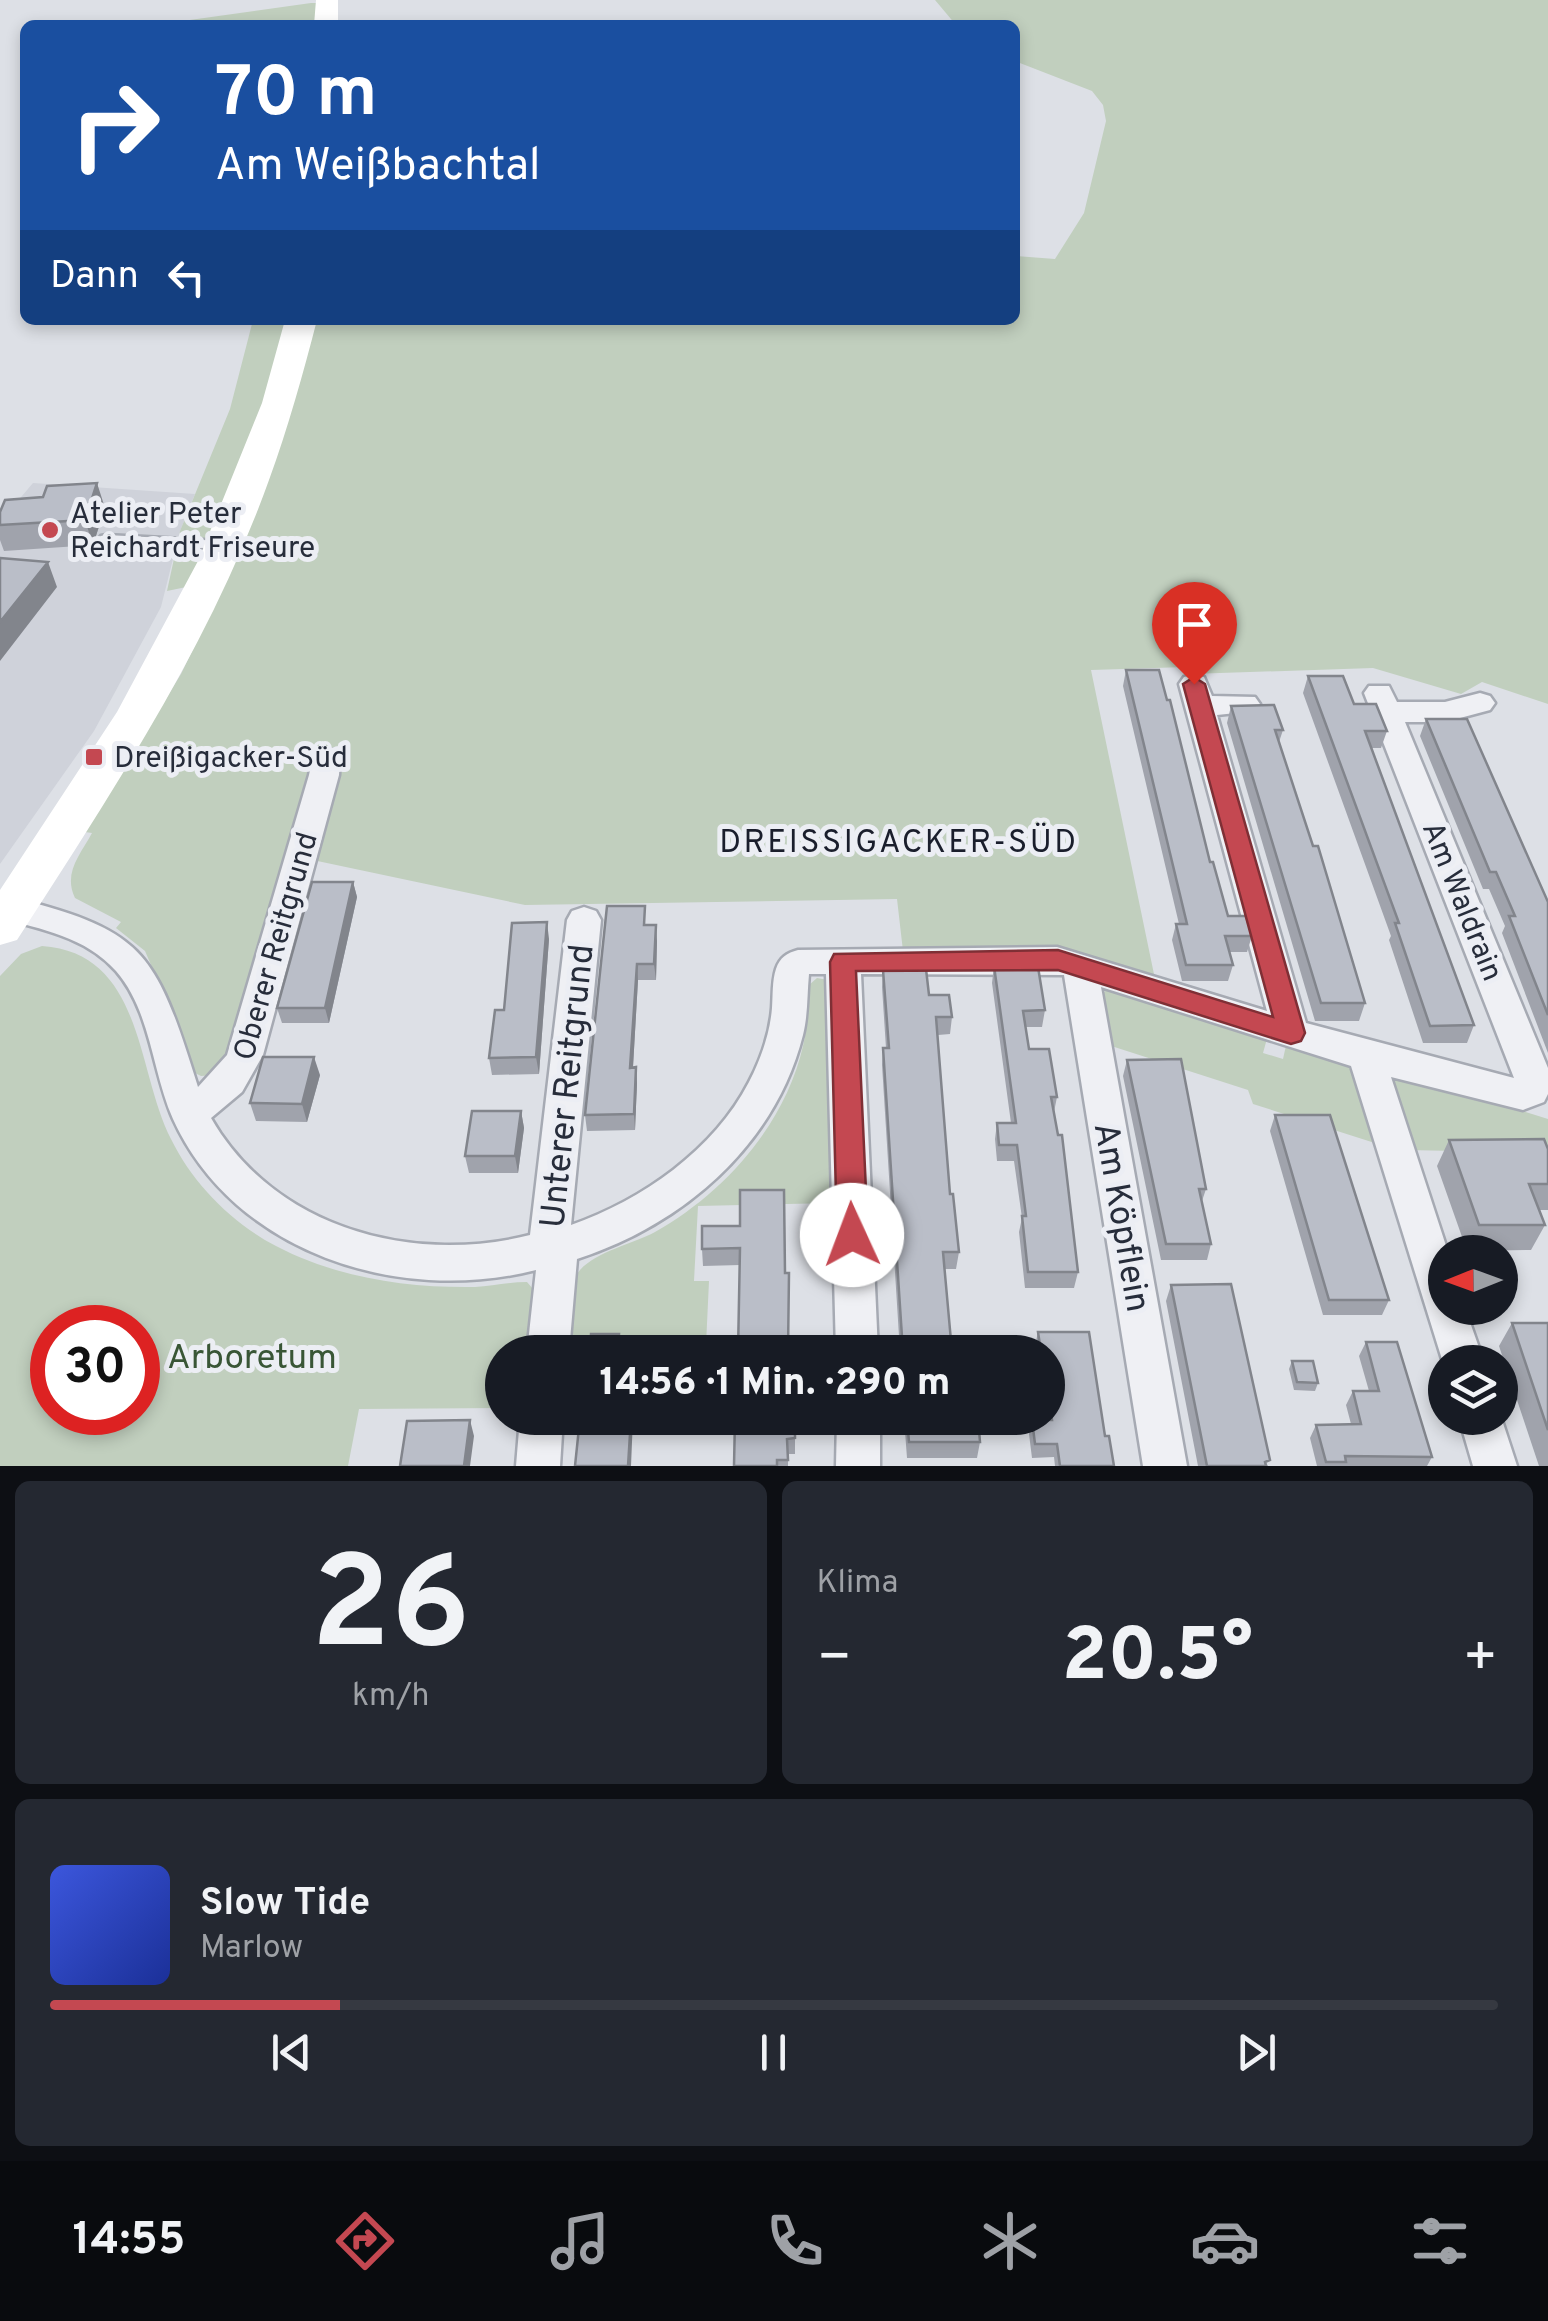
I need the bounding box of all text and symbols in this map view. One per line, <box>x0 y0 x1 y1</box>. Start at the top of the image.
text: 70 m <box>215 52 378 141</box>
icon: right <box>50 60 180 190</box>
text: Am Weißbachtal <box>215 139 541 196</box>
icon: left <box>159 250 214 305</box>
text: Dann <box>50 253 139 302</box>
place label: Atelier Peter Reichardt Friseure <box>70 497 315 568</box>
marker: Atelier Peter Reichardt Friseure <box>39 519 61 541</box>
pin <box>1152 582 1237 685</box>
icon: arrive <box>1167 597 1222 652</box>
place label: Dreißigacker-Süd <box>114 741 348 778</box>
marker: Dreißigacker-Süd <box>83 746 105 768</box>
street label: Am Waldrain <box>1412 817 1509 987</box>
district label: DREISSIGACKER-SÜD <box>719 822 1079 864</box>
street label: Oberer Reitgrund <box>227 828 328 1065</box>
street label: Unterer Reitgrund <box>532 942 606 1230</box>
street label: Am Köpflein <box>1082 1119 1158 1316</box>
position arrow <box>800 1183 904 1287</box>
north arrow <box>1428 1235 1518 1325</box>
map controls <box>1428 1235 1518 1435</box>
speed limit sign: 30 <box>30 1305 160 1435</box>
park label: Arboretum <box>167 1337 337 1381</box>
button: layers <box>1428 1345 1518 1435</box>
text: 14:56 · 1 Min. · 290 m <box>600 1360 950 1409</box>
text: 26 <box>311 1529 470 1694</box>
text: Klima <box>817 1564 898 1604</box>
text: 20.5° <box>1062 1612 1253 1707</box>
text: − <box>817 1625 852 1695</box>
text: + <box>1463 1625 1498 1695</box>
text: km/h <box>352 1677 430 1717</box>
text: Slow Tide <box>200 1880 370 1929</box>
text: Marlow <box>200 1929 303 1969</box>
icon: previous <box>264 2025 319 2080</box>
icon: pause <box>746 2025 801 2080</box>
icon: next <box>1229 2025 1284 2080</box>
icon: directions <box>330 2206 400 2276</box>
icon: music <box>545 2206 615 2276</box>
icon: phone <box>760 2206 830 2276</box>
icon: climate <box>975 2206 1045 2276</box>
icon: car <box>1190 2206 1260 2276</box>
icon: filters <box>1405 2206 1475 2276</box>
text: 14:55 <box>73 2213 185 2270</box>

